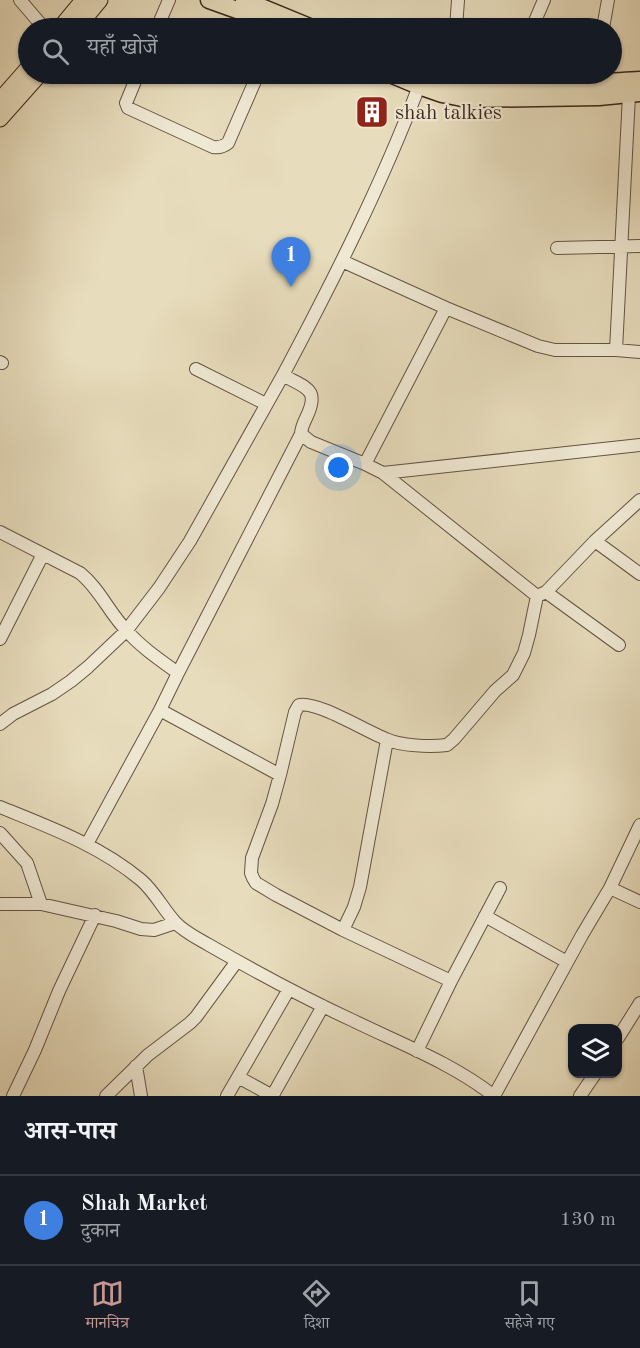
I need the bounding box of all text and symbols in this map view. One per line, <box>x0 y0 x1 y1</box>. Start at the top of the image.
search box <box>18 18 622 84</box>
icon: search <box>39 35 72 68</box>
text: यहाँ खोजें <box>87 37 158 59</box>
building icon: shah talkies <box>354 94 390 130</box>
place label: shah talkies <box>395 103 502 124</box>
pin: 1 <box>272 238 310 287</box>
your location <box>324 453 353 482</box>
map controls <box>568 1024 622 1078</box>
button: layers <box>568 1024 622 1078</box>
text: आस-पास <box>24 1119 116 1145</box>
text: Shah Market <box>81 1193 208 1215</box>
text: 1 <box>38 1210 49 1230</box>
text: 130 m <box>560 1210 616 1230</box>
text: दुकान <box>81 1222 120 1242</box>
tab: मानचित्र <box>86 1277 129 1338</box>
tab: दिशा <box>300 1277 333 1338</box>
tab: सहेजे गए <box>504 1277 554 1338</box>

